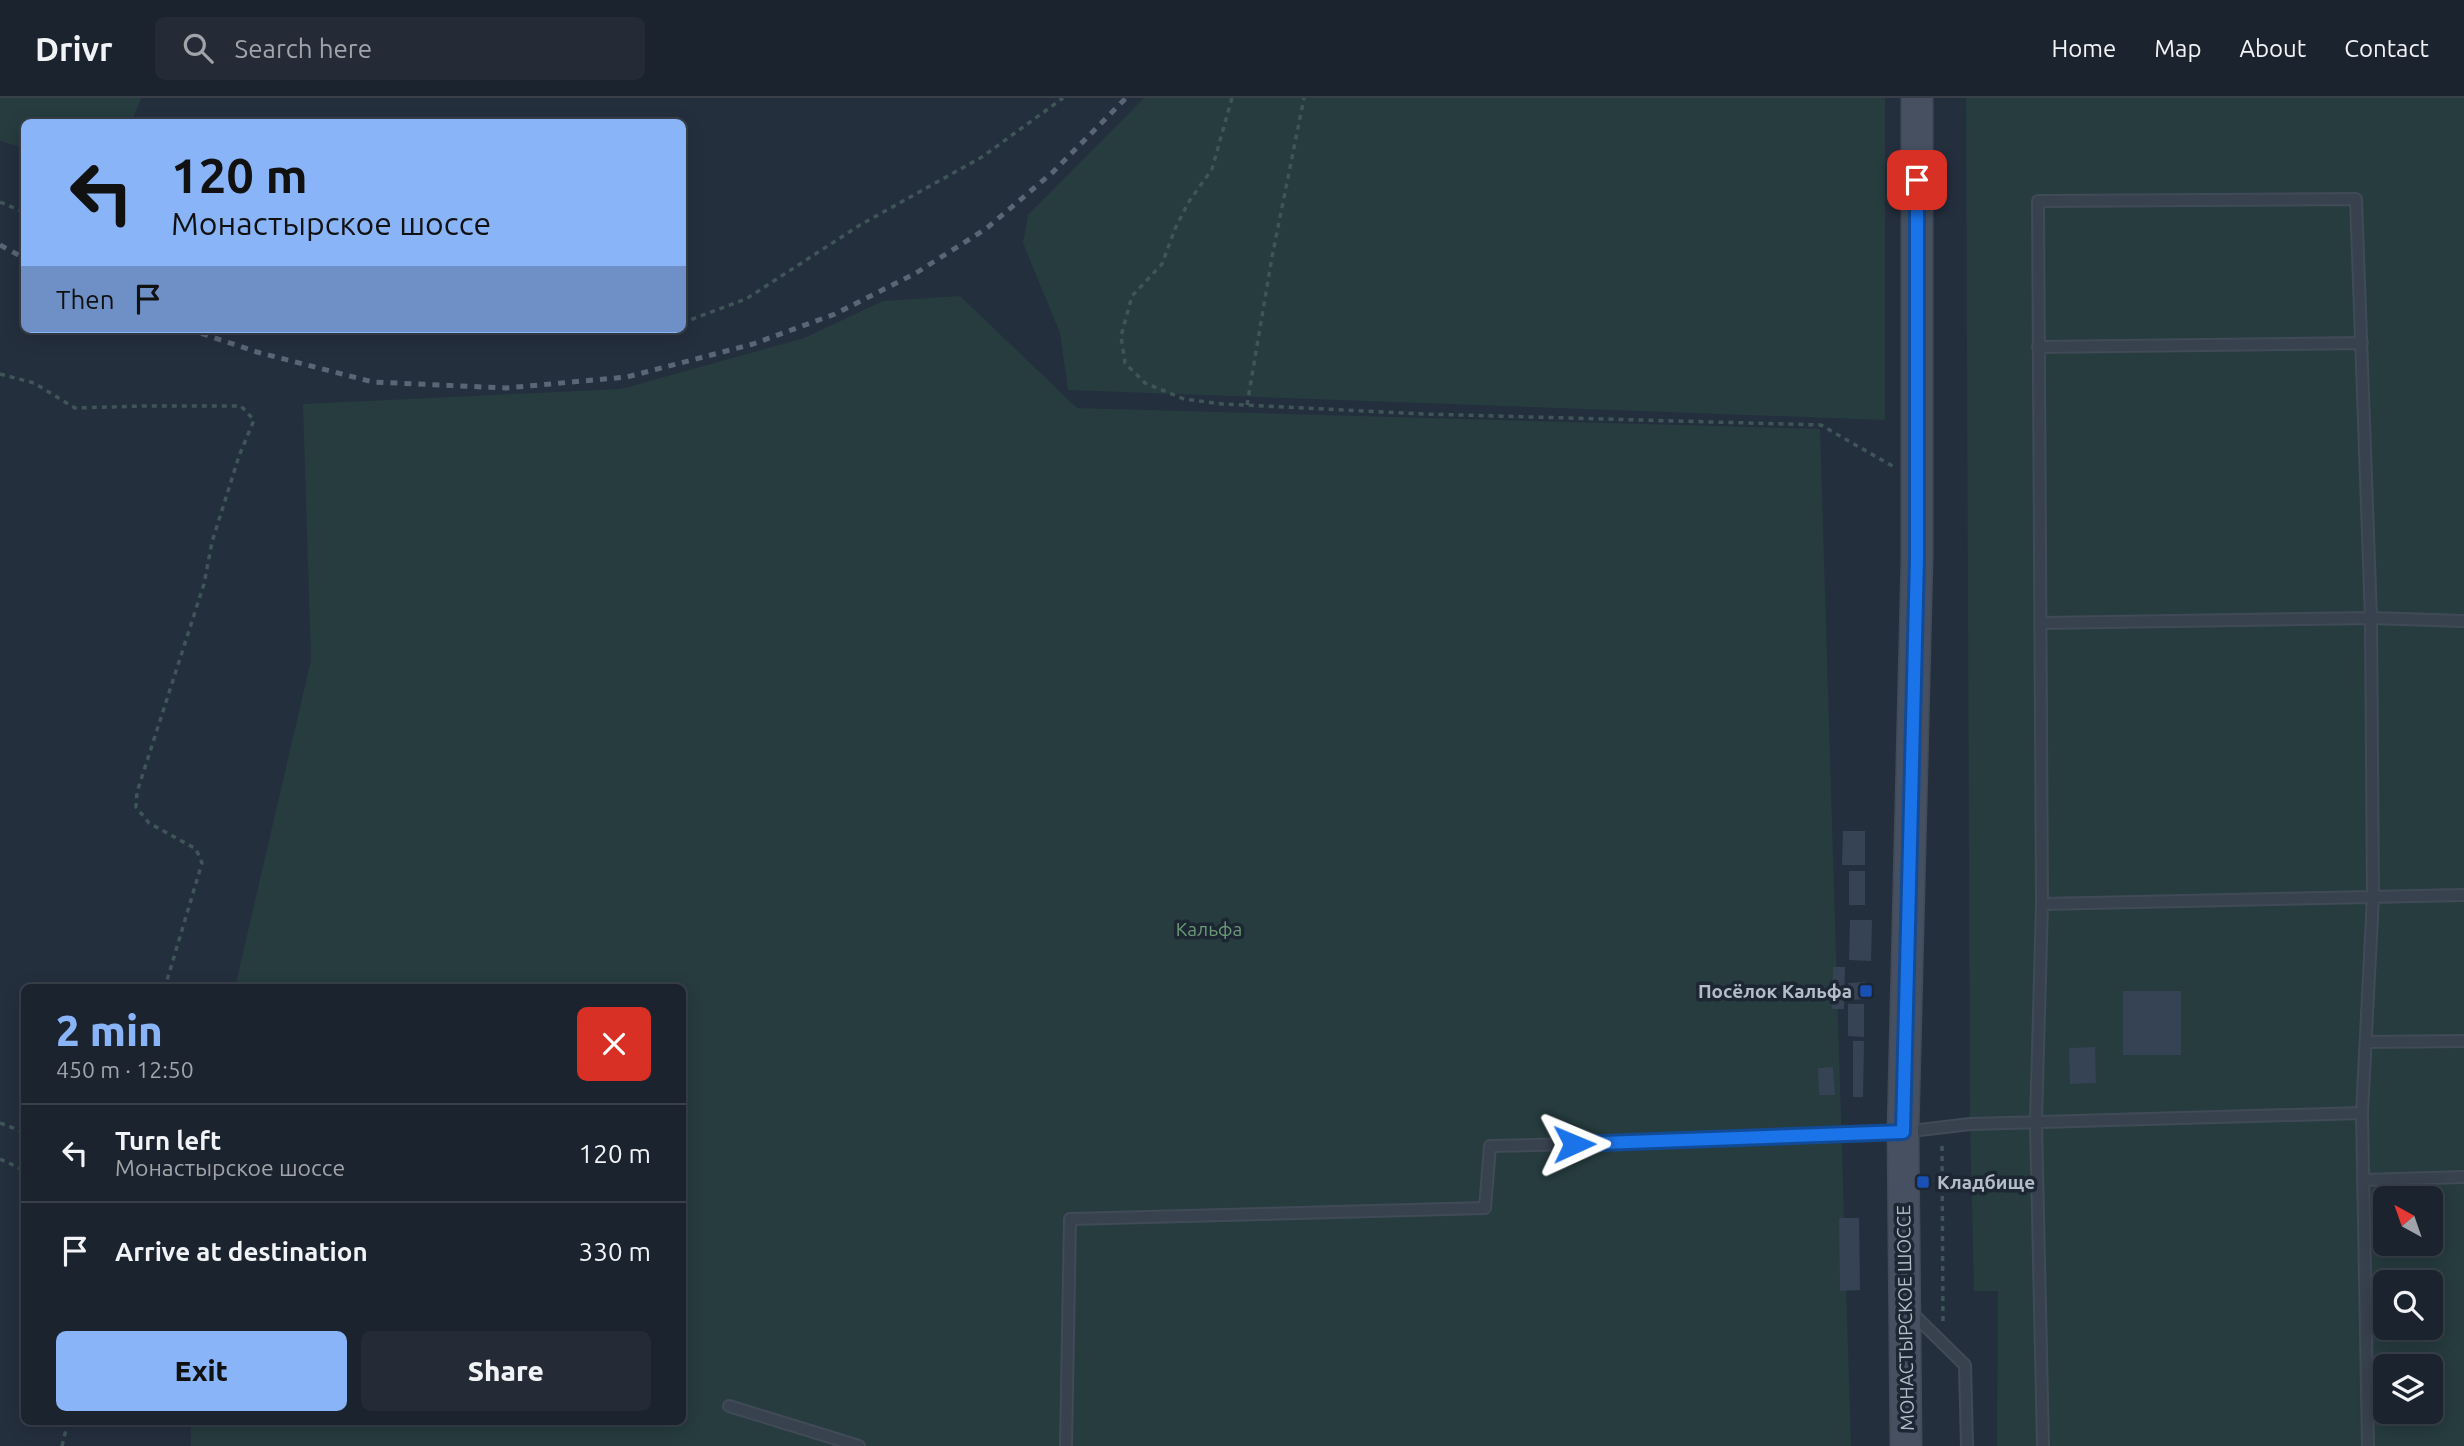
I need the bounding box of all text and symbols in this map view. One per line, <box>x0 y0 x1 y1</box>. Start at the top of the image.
search box <box>155 17 645 80</box>
icon: search <box>179 29 217 67</box>
text: Drivr <box>35 30 113 67</box>
text: Search here <box>235 34 372 63</box>
text: Home <box>2051 35 2116 62</box>
text: Map <box>2154 35 2201 62</box>
text: About <box>2239 35 2306 62</box>
text: Contact <box>2344 35 2429 62</box>
icon: left <box>56 147 147 238</box>
text: 120 m <box>171 147 308 202</box>
pin <box>1887 150 1947 210</box>
icon: arrive <box>1898 161 1936 199</box>
text: Монастырское шоссе <box>171 205 491 241</box>
icon: arrive <box>129 280 167 318</box>
text: Then <box>56 285 115 314</box>
park label: Кальфа <box>1176 918 1242 940</box>
place label: Посёлок Кальфа <box>1698 980 1852 1002</box>
marker: Посёлок Кальфа <box>1858 983 1874 999</box>
text: 2 min <box>56 1007 163 1054</box>
button: close <box>577 1007 651 1081</box>
text: 450 m · 12:50 <box>56 1057 194 1082</box>
position arrow <box>1537 1107 1611 1181</box>
text: Turn left <box>115 1126 221 1155</box>
icon: left <box>56 1134 94 1172</box>
text: 120 m <box>579 1139 651 1168</box>
text: Монастырское шоссе <box>115 1155 345 1180</box>
place label: Кладбище <box>1937 1171 2035 1193</box>
marker: Кладбище <box>1915 1174 1931 1190</box>
north arrow <box>2373 1186 2443 1256</box>
map controls <box>2373 1186 2443 1424</box>
street label: МОНАСТЫРСКОЕ ШОССЕ <box>1892 1205 1918 1431</box>
icon: arrive <box>56 1232 94 1270</box>
text: Arrive at destination <box>115 1237 368 1266</box>
text: 330 m <box>579 1237 651 1266</box>
button: search <box>2373 1270 2443 1340</box>
button: Exit <box>56 1331 347 1411</box>
button: Share <box>361 1331 651 1411</box>
button: layers <box>2373 1354 2443 1424</box>

